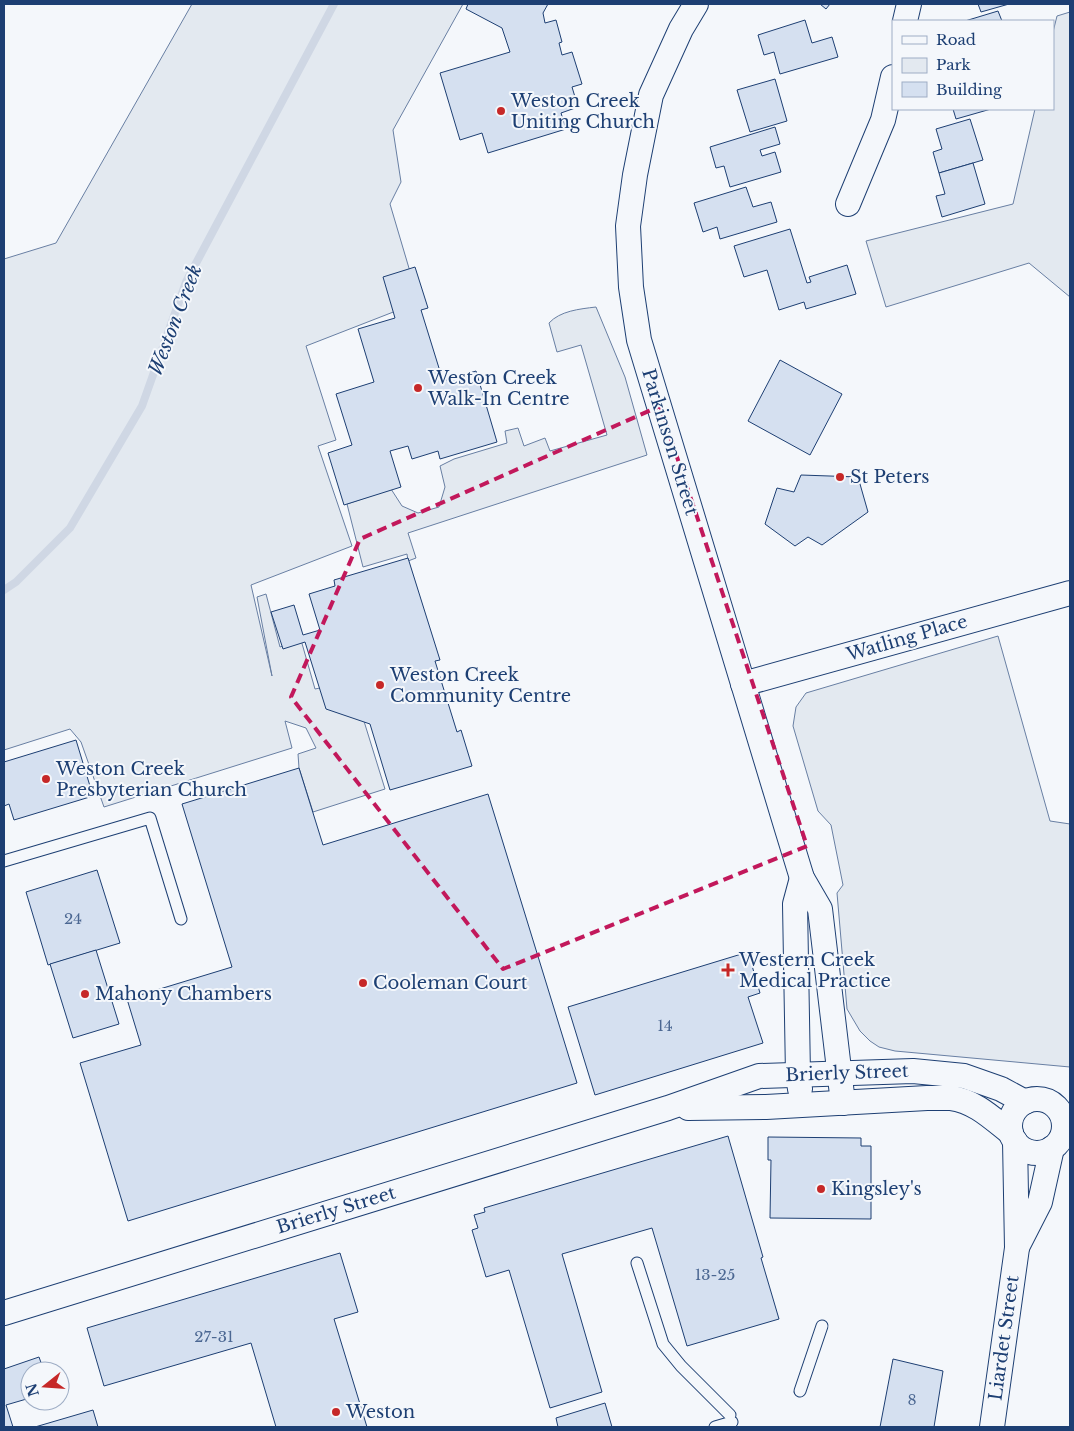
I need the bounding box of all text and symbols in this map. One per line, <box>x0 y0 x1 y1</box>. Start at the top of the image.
legend <box>892 20 1054 110</box>
text: Road <box>936 30 976 49</box>
text: Park <box>936 55 972 74</box>
text: Building <box>936 80 1003 99</box>
place label: Weston Creek Uniting Church <box>510 90 655 133</box>
marker: Weston Creek Uniting Church <box>495 105 507 117</box>
water label: Weston Creek <box>143 262 207 378</box>
street label: Parkinson Street <box>637 366 703 518</box>
place label: Weston Creek Walk-In Centre <box>427 367 570 410</box>
marker: Weston Creek Walk-In Centre <box>412 382 424 394</box>
place label: St Peters <box>850 466 930 488</box>
marker: St Peters <box>834 471 846 483</box>
street label: Watling Place <box>843 610 970 666</box>
place label: Weston Creek Community Centre <box>389 664 571 707</box>
marker: Weston Creek Community Centre <box>374 679 386 691</box>
place label: Weston Creek Presbyterian Church <box>55 758 247 801</box>
marker: Weston Creek Presbyterian Church <box>40 773 52 785</box>
house number: 24 <box>64 909 82 928</box>
place label: Western Creek Medical Practice <box>738 949 891 992</box>
marker: Western Creek Medical Practice <box>721 963 735 977</box>
place label: Cooleman Court <box>373 972 528 994</box>
marker: Cooleman Court <box>357 977 369 989</box>
place label: Mahony Chambers <box>95 983 272 1005</box>
marker: Mahony Chambers <box>79 988 91 1000</box>
house number: 14 <box>657 1016 673 1035</box>
street label: Brierly Street <box>785 1060 909 1086</box>
place label: Kingsley's <box>831 1178 922 1200</box>
street label: Brierly Street <box>274 1181 398 1239</box>
marker: Kingsley's <box>815 1183 827 1195</box>
house number: 13-25 <box>695 1265 735 1284</box>
street label: Liardet Street <box>984 1274 1024 1402</box>
house number: 27-31 <box>194 1327 234 1346</box>
north arrow <box>20 1361 70 1411</box>
text: N <box>22 1381 43 1399</box>
house number: 8 <box>907 1390 917 1409</box>
place label: Weston <box>345 1401 415 1423</box>
marker: Weston <box>330 1406 342 1418</box>

